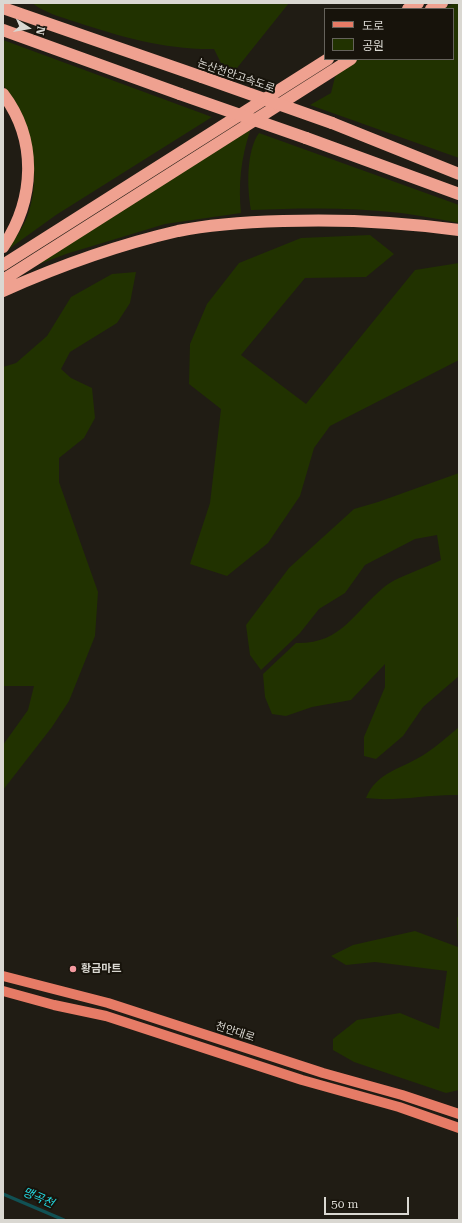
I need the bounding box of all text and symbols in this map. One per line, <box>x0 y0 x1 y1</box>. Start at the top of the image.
north arrow <box>8 8 48 48</box>
legend <box>324 8 454 60</box>
text: 도로 <box>362 19 384 33</box>
text: N <box>33 25 47 36</box>
text: 공원 <box>362 39 384 53</box>
street label: 논산천안고속도로 <box>196 57 276 95</box>
place label: 황금마트 <box>81 962 121 976</box>
marker: 황금마트 <box>68 964 78 974</box>
street label: 천안대로 <box>214 1019 256 1045</box>
water label: 맹곡천 <box>20 1185 56 1211</box>
scale bar <box>326 1189 411 1215</box>
text: 50 m <box>331 1197 358 1211</box>

